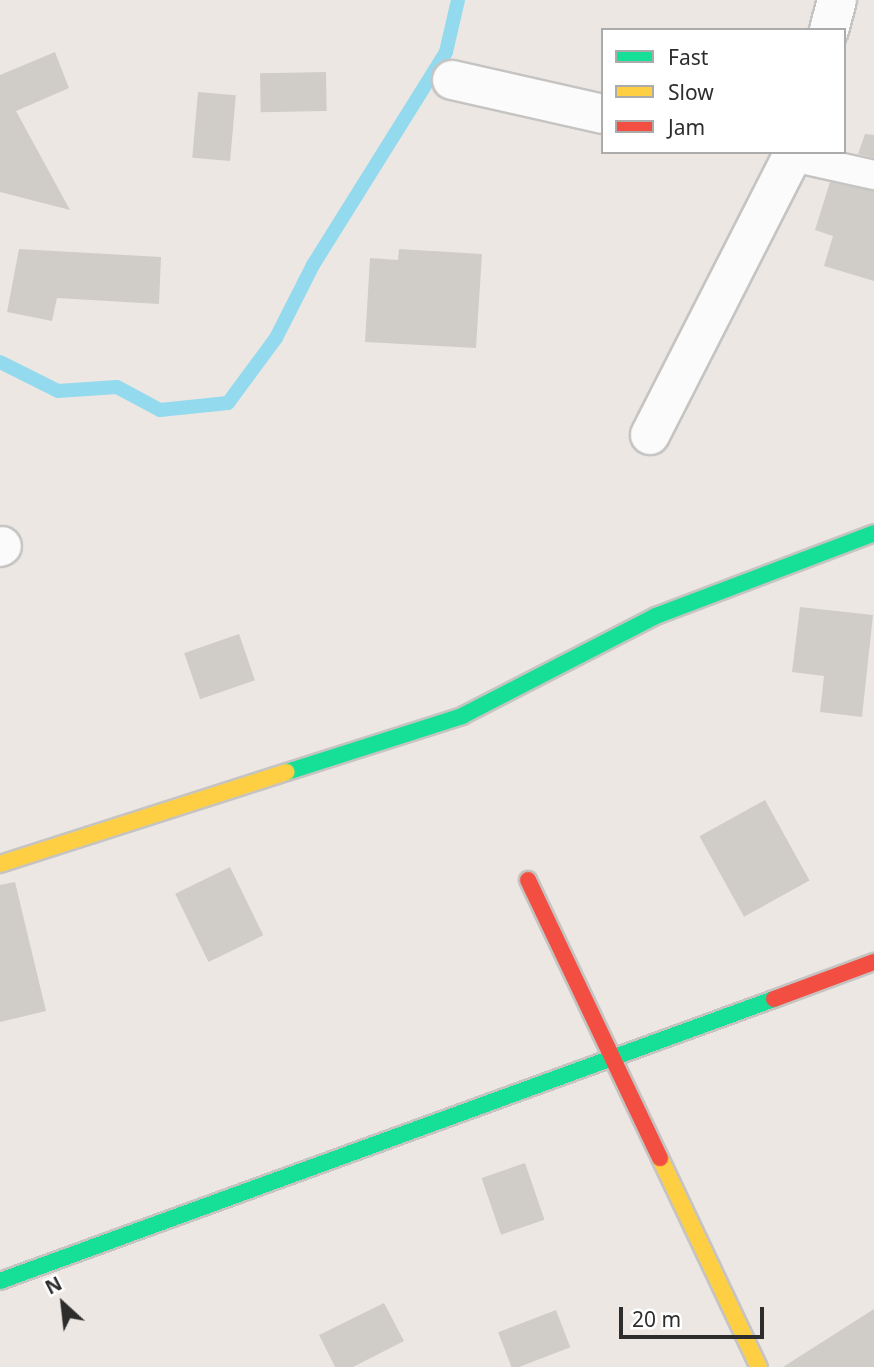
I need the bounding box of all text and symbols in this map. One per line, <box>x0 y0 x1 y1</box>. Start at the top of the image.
legend <box>601 28 846 154</box>
text: Fast <box>668 43 708 71</box>
text: Slow <box>668 78 714 106</box>
text: Jam <box>668 113 705 141</box>
north arrow <box>28 1269 98 1339</box>
text: N <box>41 1270 66 1300</box>
scale bar <box>622 1294 767 1338</box>
text: 20 m <box>632 1305 681 1333</box>

